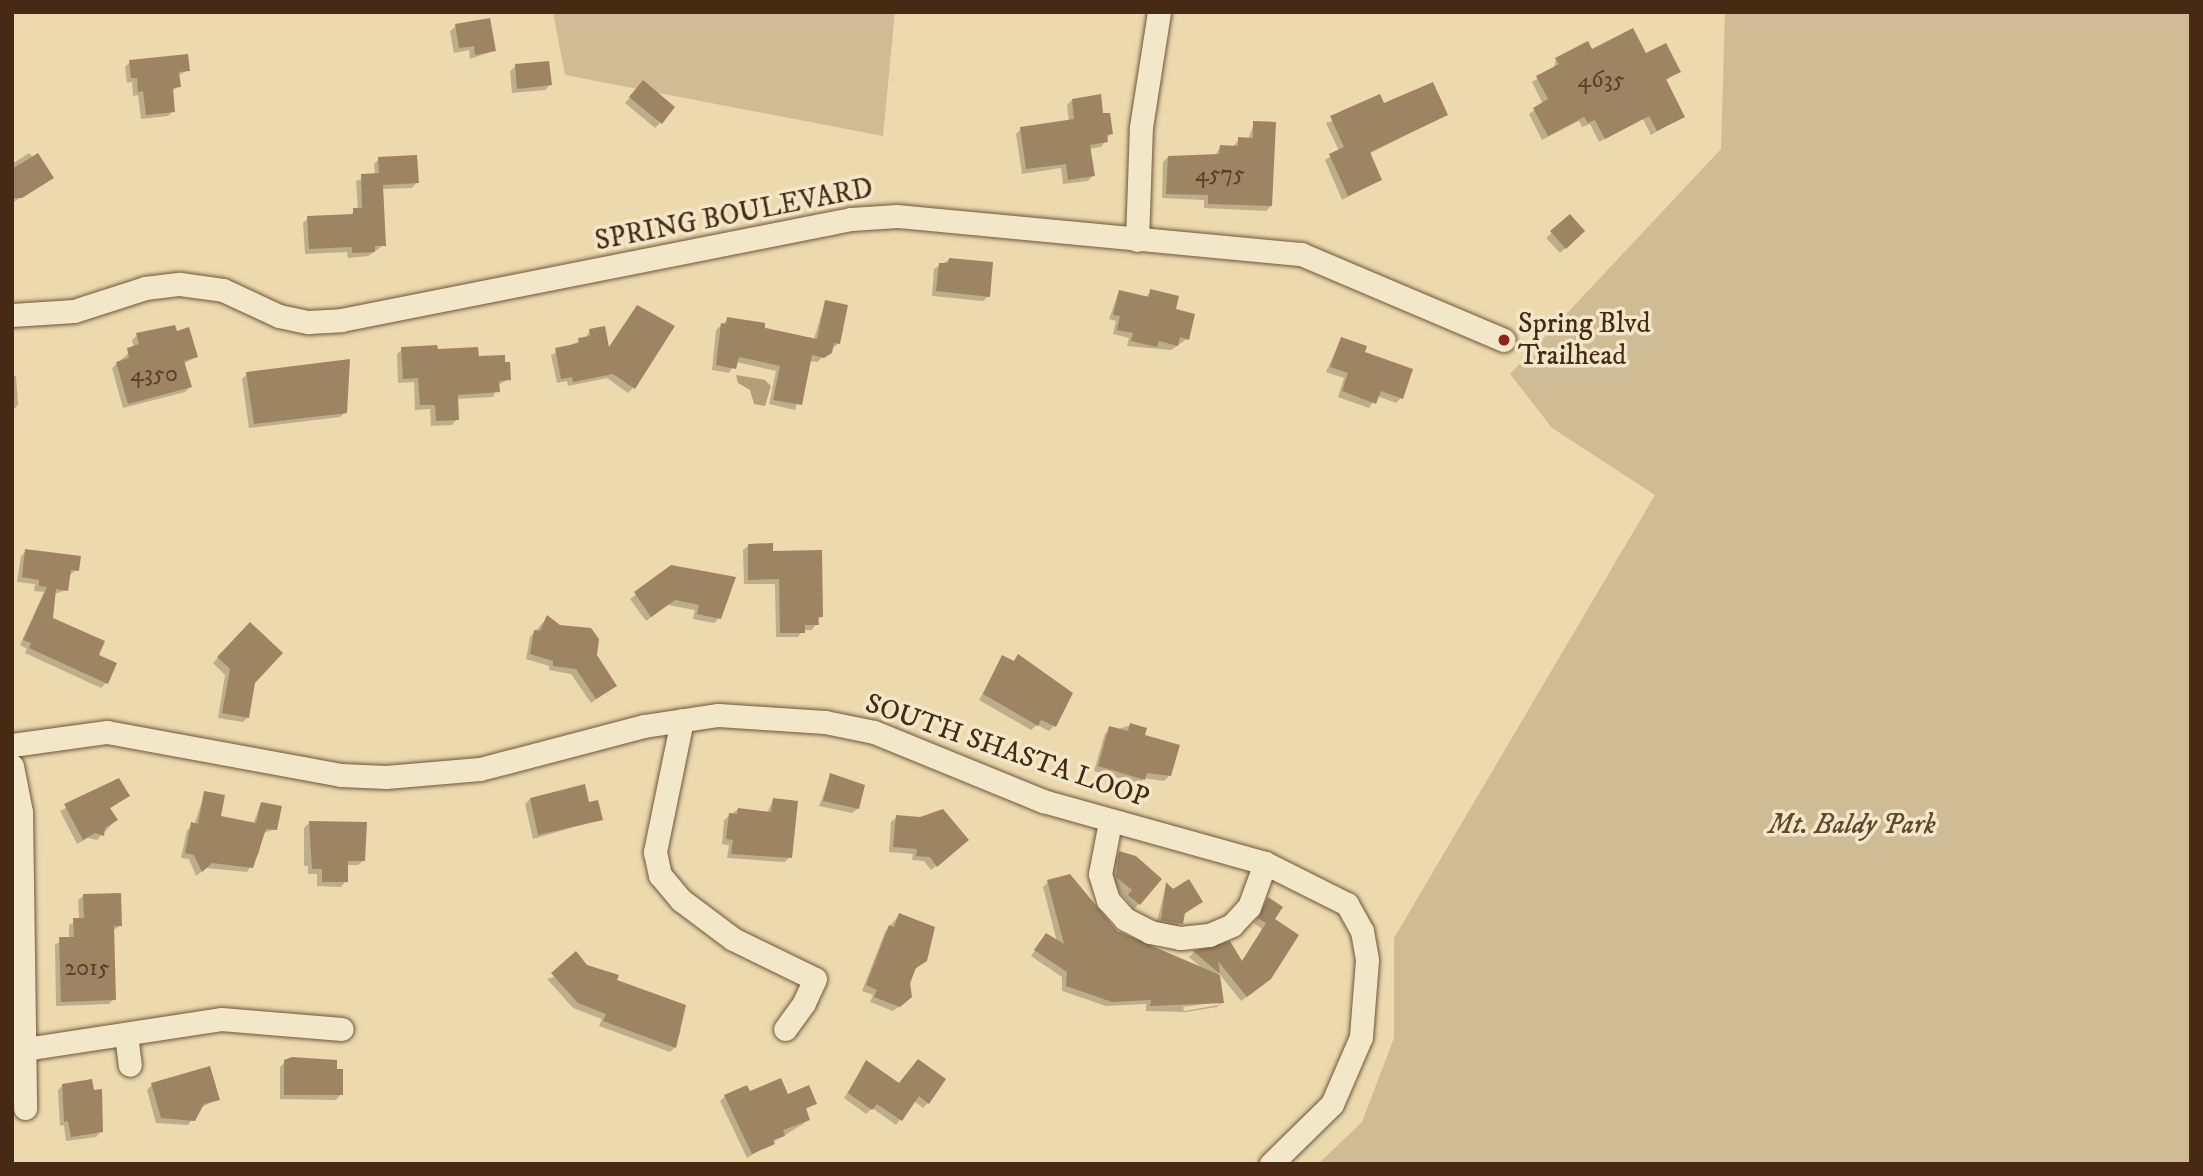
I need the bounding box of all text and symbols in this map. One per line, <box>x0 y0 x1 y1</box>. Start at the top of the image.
house number: 4635 <box>1577 67 1625 95</box>
house number: 4575 <box>1195 161 1245 189</box>
street label: SPRING BOULEVARD <box>592 172 876 258</box>
place label: Spring Blvd Trailhead <box>1518 307 1650 373</box>
marker: Spring Blvd Trailhead <box>1496 332 1512 348</box>
house number: 4350 <box>130 361 178 389</box>
street label: SOUTH SHASTA LOOP <box>861 687 1153 815</box>
park label: Mt. Baldy Park <box>1768 808 1936 842</box>
house number: 2015 <box>64 955 110 983</box>

